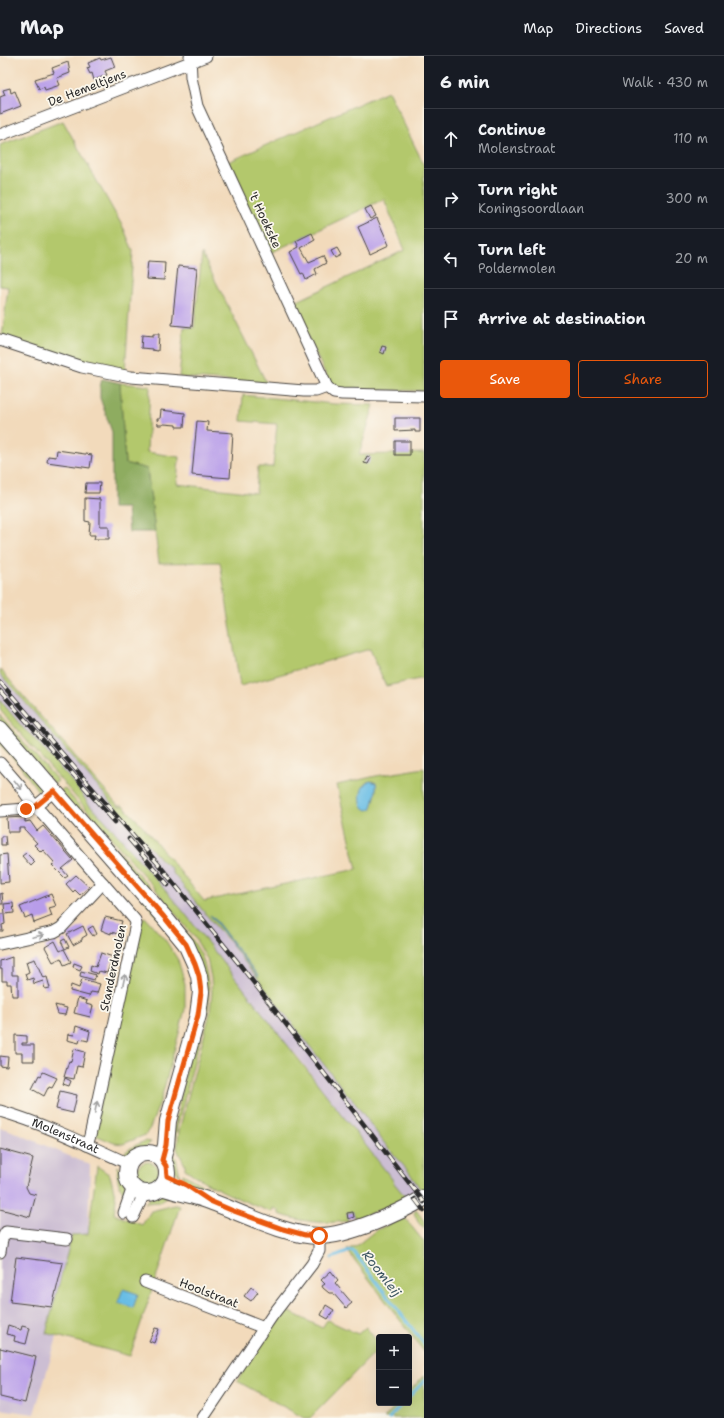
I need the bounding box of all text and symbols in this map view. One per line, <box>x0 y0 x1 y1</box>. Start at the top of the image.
text: Map <box>20 15 64 40</box>
text: Map <box>524 19 554 37</box>
text: Directions <box>576 19 642 37</box>
text: Saved <box>664 19 704 37</box>
street label: De Hemeltjens <box>46 66 128 110</box>
text: 6 min <box>440 71 490 93</box>
text: Walk · 430 m <box>622 74 708 91</box>
text: Continue <box>478 120 546 140</box>
icon: ahead <box>440 128 462 150</box>
text: 110 m <box>673 130 708 147</box>
text: Molenstraat <box>478 140 556 157</box>
text: Turn right <box>478 180 558 200</box>
icon: right <box>440 188 462 210</box>
street label: 't Hoekske <box>245 189 285 251</box>
text: 300 m <box>665 190 708 207</box>
text: Koningsoordlaan <box>478 200 584 217</box>
text: Turn left <box>478 240 546 260</box>
icon: left <box>440 248 462 270</box>
text: 20 m <box>675 250 708 267</box>
text: Poldermolen <box>478 260 556 277</box>
icon: arrive <box>440 308 462 330</box>
text: Arrive at destination <box>478 309 646 329</box>
button: Save <box>440 360 570 398</box>
button: Share <box>578 360 708 398</box>
one-way arrow <box>14 779 23 790</box>
route end <box>17 800 35 818</box>
street label: Standerdmolen <box>96 923 130 1013</box>
one-way arrow <box>31 931 44 939</box>
one-way arrow <box>120 974 128 987</box>
one-way arrow <box>93 1101 101 1114</box>
street label: Molenstraat <box>29 1114 102 1157</box>
route start <box>310 1227 328 1245</box>
water label: Roomleij <box>358 1247 405 1300</box>
street label: Hoolstraat <box>177 1274 241 1312</box>
map controls <box>376 1334 412 1406</box>
button: + <box>376 1334 412 1370</box>
button: − <box>376 1370 412 1406</box>

